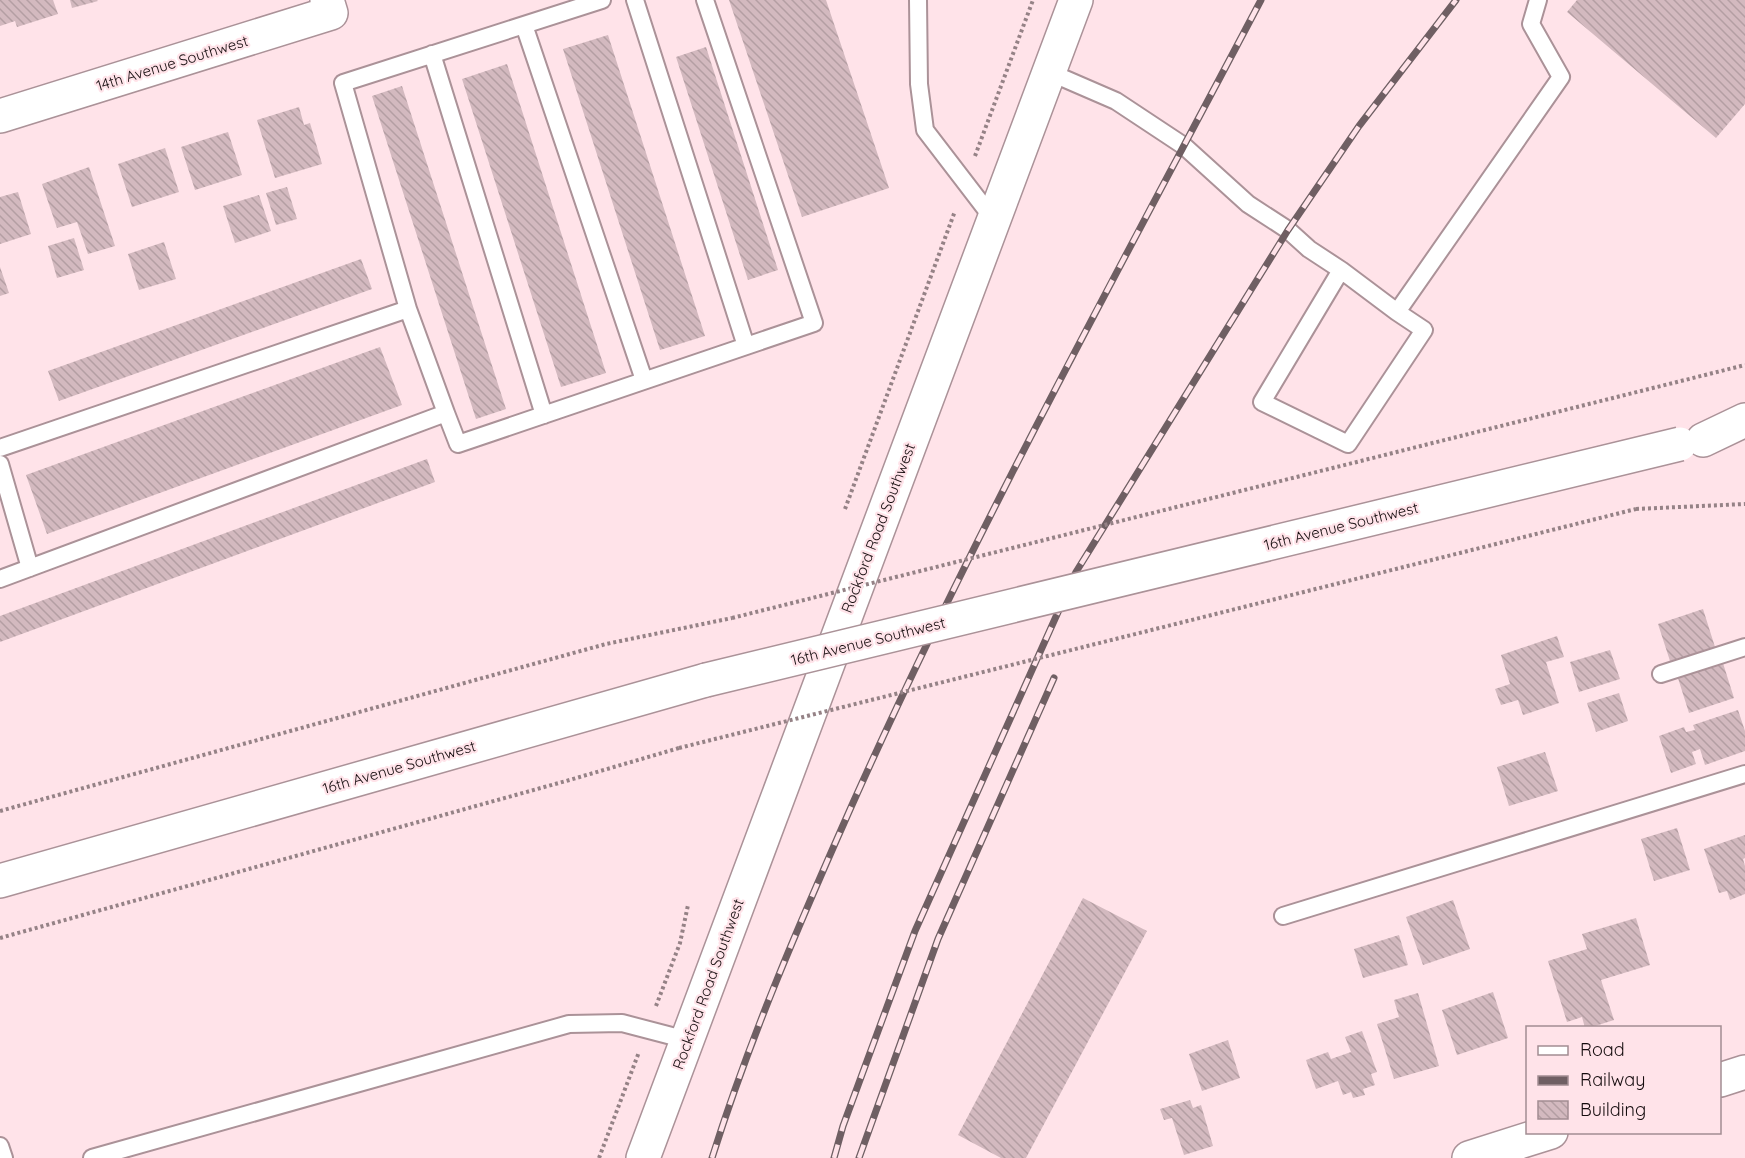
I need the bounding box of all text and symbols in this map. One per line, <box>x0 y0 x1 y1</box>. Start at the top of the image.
street label: 14th Avenue Southwest <box>94 31 250 95</box>
street label: Rockford Road Southwest <box>837 440 919 616</box>
street label: 16th Avenue Southwest <box>1262 498 1420 554</box>
street label: 16th Avenue Southwest <box>789 613 947 669</box>
street label: 16th Avenue Southwest <box>320 736 478 798</box>
street label: Rockford Road Southwest <box>668 896 748 1072</box>
legend <box>1526 1026 1721 1134</box>
text: Road <box>1580 1038 1625 1061</box>
text: Railway <box>1580 1068 1646 1091</box>
text: Building <box>1580 1098 1646 1121</box>

